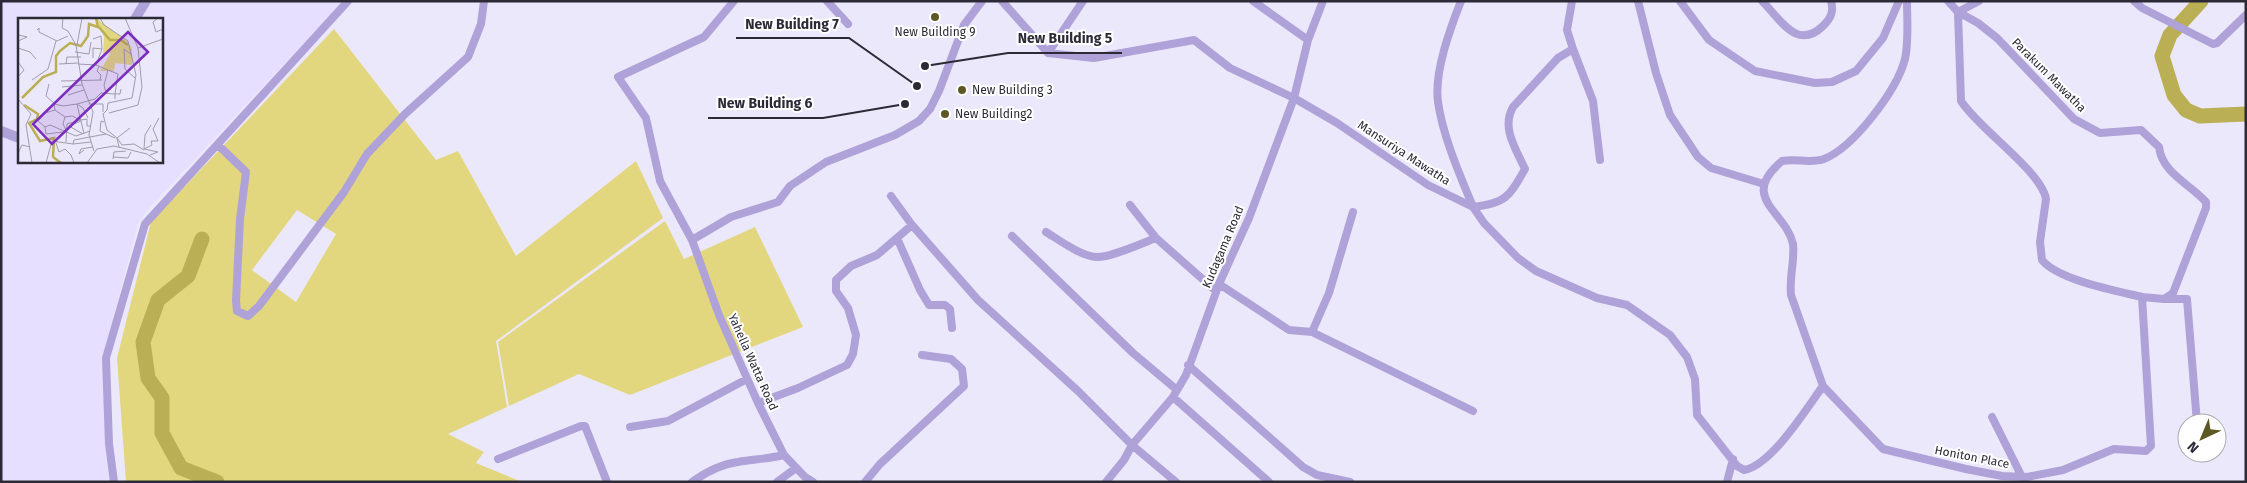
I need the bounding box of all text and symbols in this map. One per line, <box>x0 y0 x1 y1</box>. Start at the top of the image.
callout: New Building 7 <box>736 9 849 38</box>
marker: New Building 9 <box>929 11 941 23</box>
text: New Building 7 <box>745 16 839 33</box>
inset map <box>18 18 162 162</box>
callout: New Building 5 <box>1008 24 1122 53</box>
place label: New Building 9 <box>895 25 975 39</box>
text: New Building 5 <box>1018 30 1113 47</box>
street label: Parakum Mawatha <box>2009 35 2089 115</box>
place label: New Building 3 <box>972 83 1053 97</box>
marker: New Building 3 <box>956 84 968 96</box>
callout: New Building 6 <box>708 89 823 118</box>
text: New Building 6 <box>718 95 813 112</box>
place label: New Building2 <box>955 107 1032 121</box>
marker: New Building2 <box>939 108 951 120</box>
street label: Mansuriya Mawatha <box>1355 118 1453 188</box>
street label: Kudagama Road <box>1199 204 1247 290</box>
street label: Yahella Watta Road <box>725 311 781 413</box>
north arrow <box>2177 413 2227 463</box>
text: N <box>2184 438 2203 456</box>
street label: Honiton Place <box>1933 443 2011 471</box>

